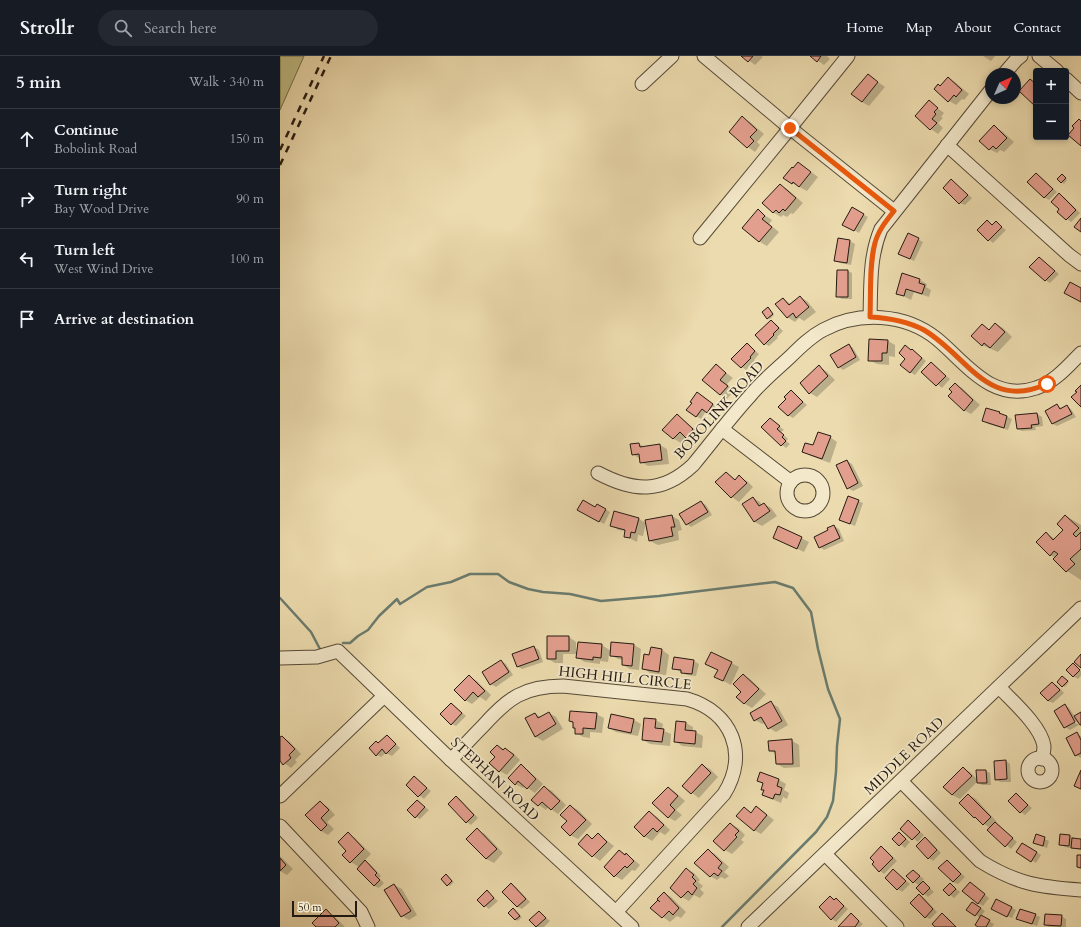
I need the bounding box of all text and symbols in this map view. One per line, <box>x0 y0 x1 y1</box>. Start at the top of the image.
search box <box>98 10 378 46</box>
text: Strollr <box>20 15 74 41</box>
icon: search <box>112 17 134 39</box>
text: Search here <box>144 18 217 38</box>
text: Home <box>846 18 884 37</box>
text: Map <box>906 18 932 37</box>
text: About <box>954 18 991 37</box>
text: Contact <box>1013 18 1061 37</box>
north arrow <box>985 68 1021 104</box>
map controls <box>1033 68 1069 140</box>
button: + <box>1033 68 1069 104</box>
text: 5 min <box>16 71 61 94</box>
text: Walk · 340 m <box>189 73 264 91</box>
button: − <box>1033 104 1069 140</box>
route end <box>781 119 799 137</box>
text: Continue <box>54 120 119 140</box>
icon: ahead <box>16 128 38 150</box>
text: 150 m <box>230 130 264 148</box>
text: Bobolink Road <box>54 140 137 158</box>
text: Turn right <box>54 180 127 200</box>
icon: right <box>16 188 38 210</box>
text: 90 m <box>236 190 264 208</box>
text: Bay Wood Drive <box>54 200 149 218</box>
text: Turn left <box>54 240 115 260</box>
icon: left <box>16 248 38 270</box>
text: 100 m <box>230 250 264 268</box>
text: West Wind Drive <box>54 260 153 278</box>
icon: arrive <box>16 308 38 330</box>
text: Arrive at destination <box>54 309 194 329</box>
street label: BOBOLINK ROAD <box>670 357 768 463</box>
route start <box>1038 375 1056 393</box>
street label: HIGH HILL CIRCLE <box>558 662 693 694</box>
street label: MIDDLE ROAD <box>860 713 948 799</box>
street label: STEPHAN ROAD <box>447 733 543 825</box>
scale bar <box>292 899 357 918</box>
text: 50 m <box>298 900 322 915</box>

